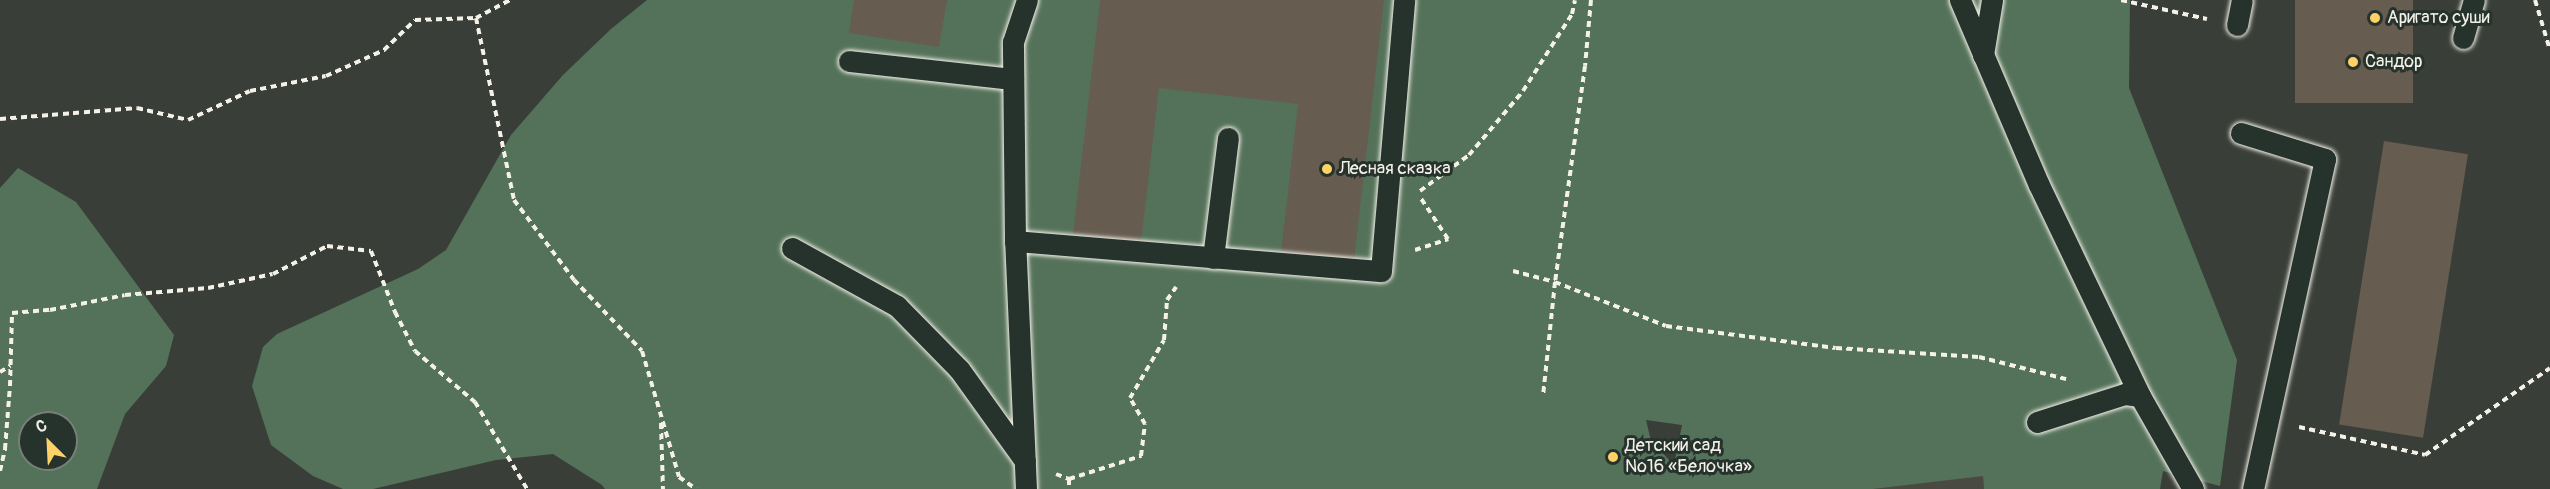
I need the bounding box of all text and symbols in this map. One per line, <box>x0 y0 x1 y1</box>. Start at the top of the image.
place label: Аригато суши <box>2387 7 2490 29</box>
marker: Аригато суши <box>2368 11 2382 25</box>
place label: Сандор <box>2365 51 2422 73</box>
marker: Сандор <box>2346 55 2360 69</box>
place label: Лесная сказка <box>1339 158 1451 180</box>
marker: Лесная сказка <box>1320 162 1334 176</box>
north arrow <box>18 411 78 471</box>
text: С <box>33 415 50 438</box>
place label: Детский сад №16 «Белочка» <box>1625 436 1752 478</box>
marker: Детский сад №16 «Белочка» <box>1606 450 1620 464</box>

